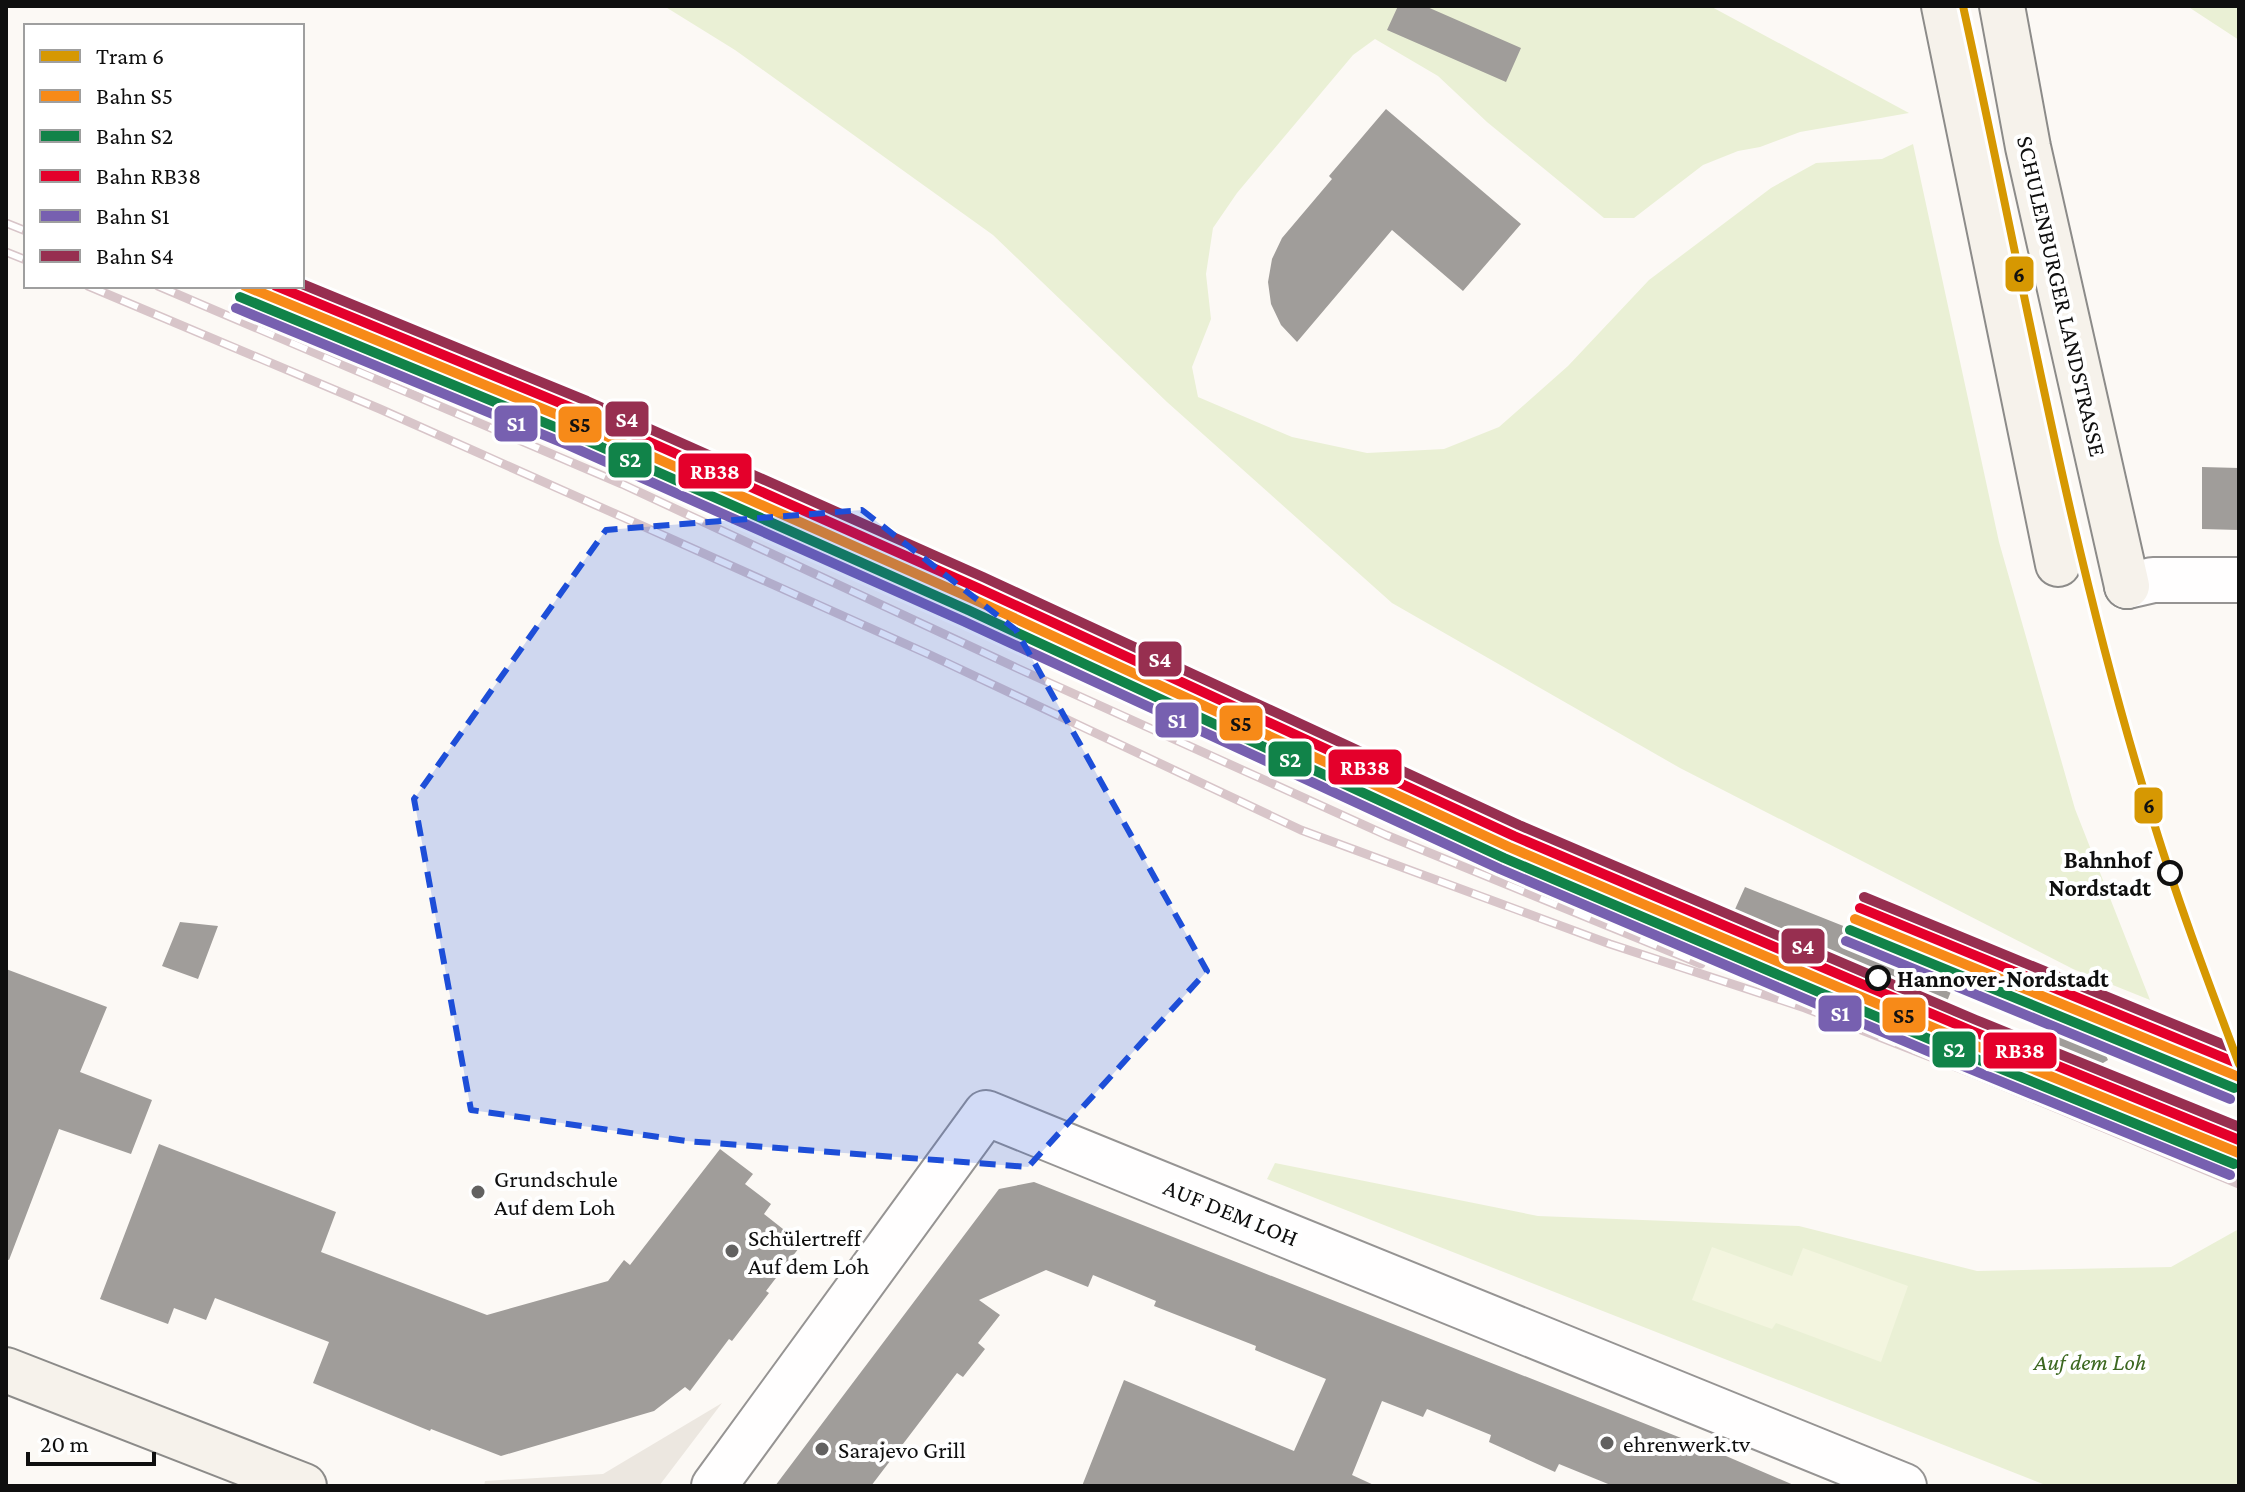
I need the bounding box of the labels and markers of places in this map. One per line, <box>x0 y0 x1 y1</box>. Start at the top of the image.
place label: Bahnhof Nordstadt <box>2049 846 2153 901</box>
marker: Bahnhof Nordstadt <box>2158 861 2182 885</box>
place label: Hannover-Nordstadt <box>1897 965 2109 992</box>
marker: Hannover-Nordstadt <box>1866 966 1890 990</box>
place label: Grundschule Auf dem Loh <box>494 1165 618 1220</box>
marker: Grundschule Auf dem Loh <box>469 1183 487 1201</box>
place label: Schülertreff Auf dem Loh <box>748 1224 870 1279</box>
marker: Schülertreff Auf dem Loh <box>723 1242 741 1260</box>
place label: ehrenwerk.tv <box>1623 1430 1751 1457</box>
marker: ehrenwerk.tv <box>1598 1434 1616 1452</box>
place label: Sarajevo Grill <box>838 1436 966 1463</box>
marker: Sarajevo Grill <box>813 1440 831 1458</box>

